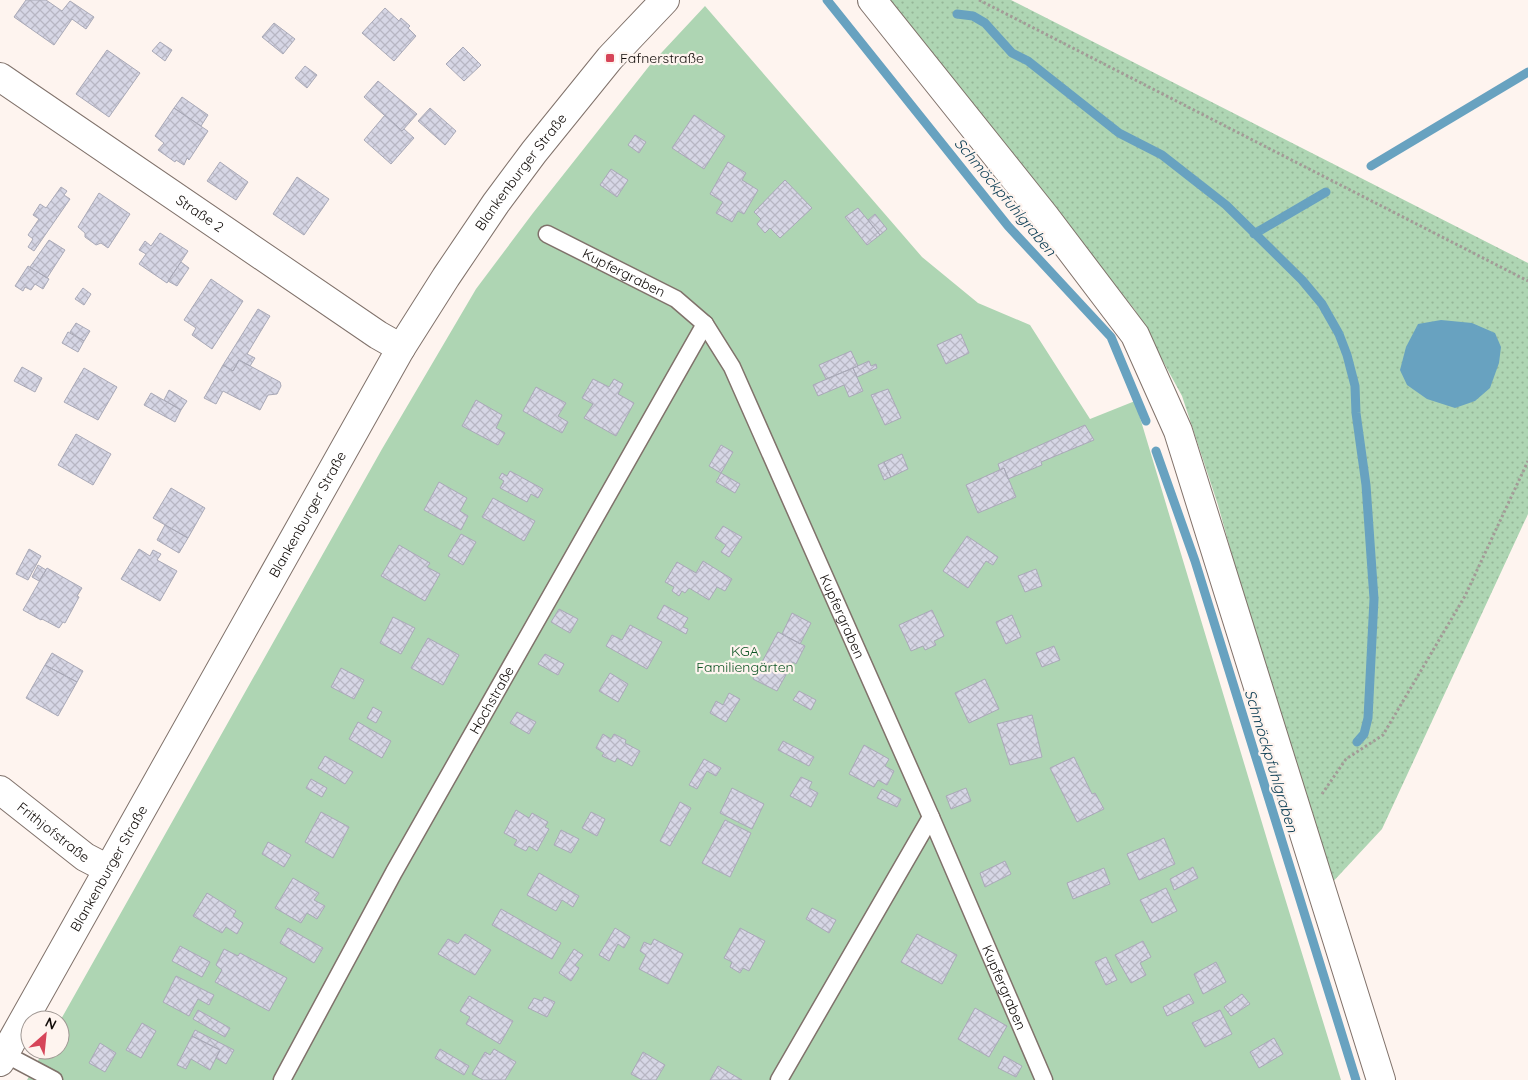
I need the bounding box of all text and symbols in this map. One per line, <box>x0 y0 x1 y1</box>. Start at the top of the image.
place label: Fafnerstraße <box>620 49 704 67</box>
marker: Fafnerstraße <box>604 52 616 64</box>
street label: Blankenburger Straße <box>471 110 571 234</box>
water label: Schmöckpfuhlgraben <box>950 134 1061 260</box>
street label: Straße 2 <box>172 191 228 236</box>
street label: Kupfergraben <box>579 244 668 301</box>
street label: Blankenburger Straße <box>265 448 350 581</box>
street label: Kupfergraben <box>816 571 869 661</box>
park label: KGA Familiengärten <box>696 642 794 676</box>
street label: Hochstraße <box>465 663 518 737</box>
water label: Schmöckpfuhlgraben <box>1241 687 1302 835</box>
street label: Frithjofstraße <box>13 798 93 866</box>
street label: Blankenburger Straße <box>66 802 151 935</box>
street label: Kupfergraben <box>978 942 1030 1032</box>
north arrow <box>20 1010 70 1060</box>
text: N <box>42 1013 60 1034</box>

